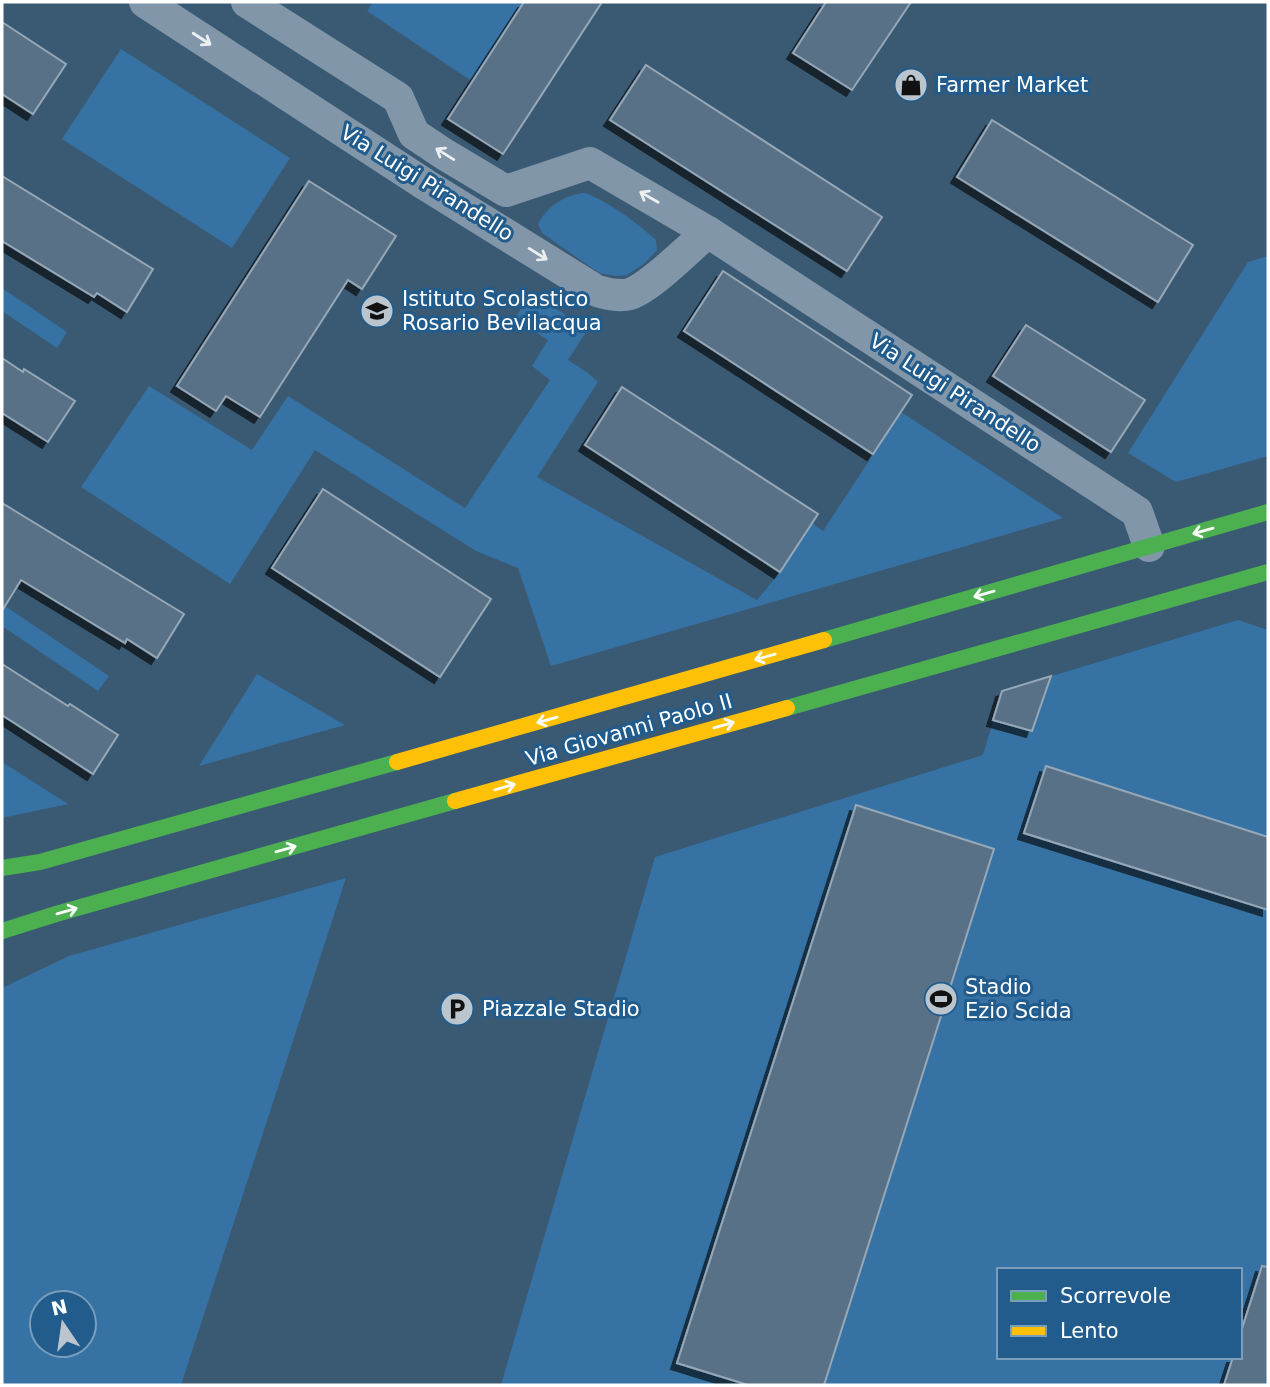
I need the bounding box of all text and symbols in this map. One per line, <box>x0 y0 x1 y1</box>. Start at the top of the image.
one-way arrow <box>192 32 212 46</box>
shop icon: Farmer Market <box>892 66 930 104</box>
place label: Farmer Market <box>936 73 1088 97</box>
street label: Via Luigi Pirandello <box>336 120 518 246</box>
one-way arrow <box>436 147 456 161</box>
one-way arrow <box>639 190 659 204</box>
one-way arrow <box>528 248 548 262</box>
place label: Istituto Scolastico Rosario Bevilacqua <box>402 287 602 335</box>
school or university icon: Istituto Scolastico Rosario Bevilacqua <box>358 292 396 330</box>
street label: Via Luigi Pirandello <box>865 329 1045 457</box>
one-way arrow <box>1192 525 1214 538</box>
one-way arrow <box>973 588 995 601</box>
one-way arrow <box>755 651 777 664</box>
street label: Via Giovanni Paolo II <box>523 689 735 771</box>
one-way arrow <box>536 714 559 727</box>
one-way arrow <box>713 718 735 731</box>
one-way arrow <box>493 780 516 793</box>
one-way arrow <box>274 842 297 855</box>
one-way arrow <box>56 903 78 916</box>
place label: Stadio Ezio Scida <box>965 975 1072 1023</box>
sports icon: Stadio Ezio Scida <box>922 980 960 1018</box>
parking icon: Piazzale Stadio <box>438 990 476 1028</box>
place label: Piazzale Stadio <box>482 997 640 1021</box>
legend <box>997 1268 1242 1359</box>
text: Scorrevole <box>1060 1284 1171 1308</box>
north arrow <box>28 1289 98 1359</box>
text: N <box>49 1295 69 1320</box>
text: Lento <box>1060 1319 1119 1343</box>

